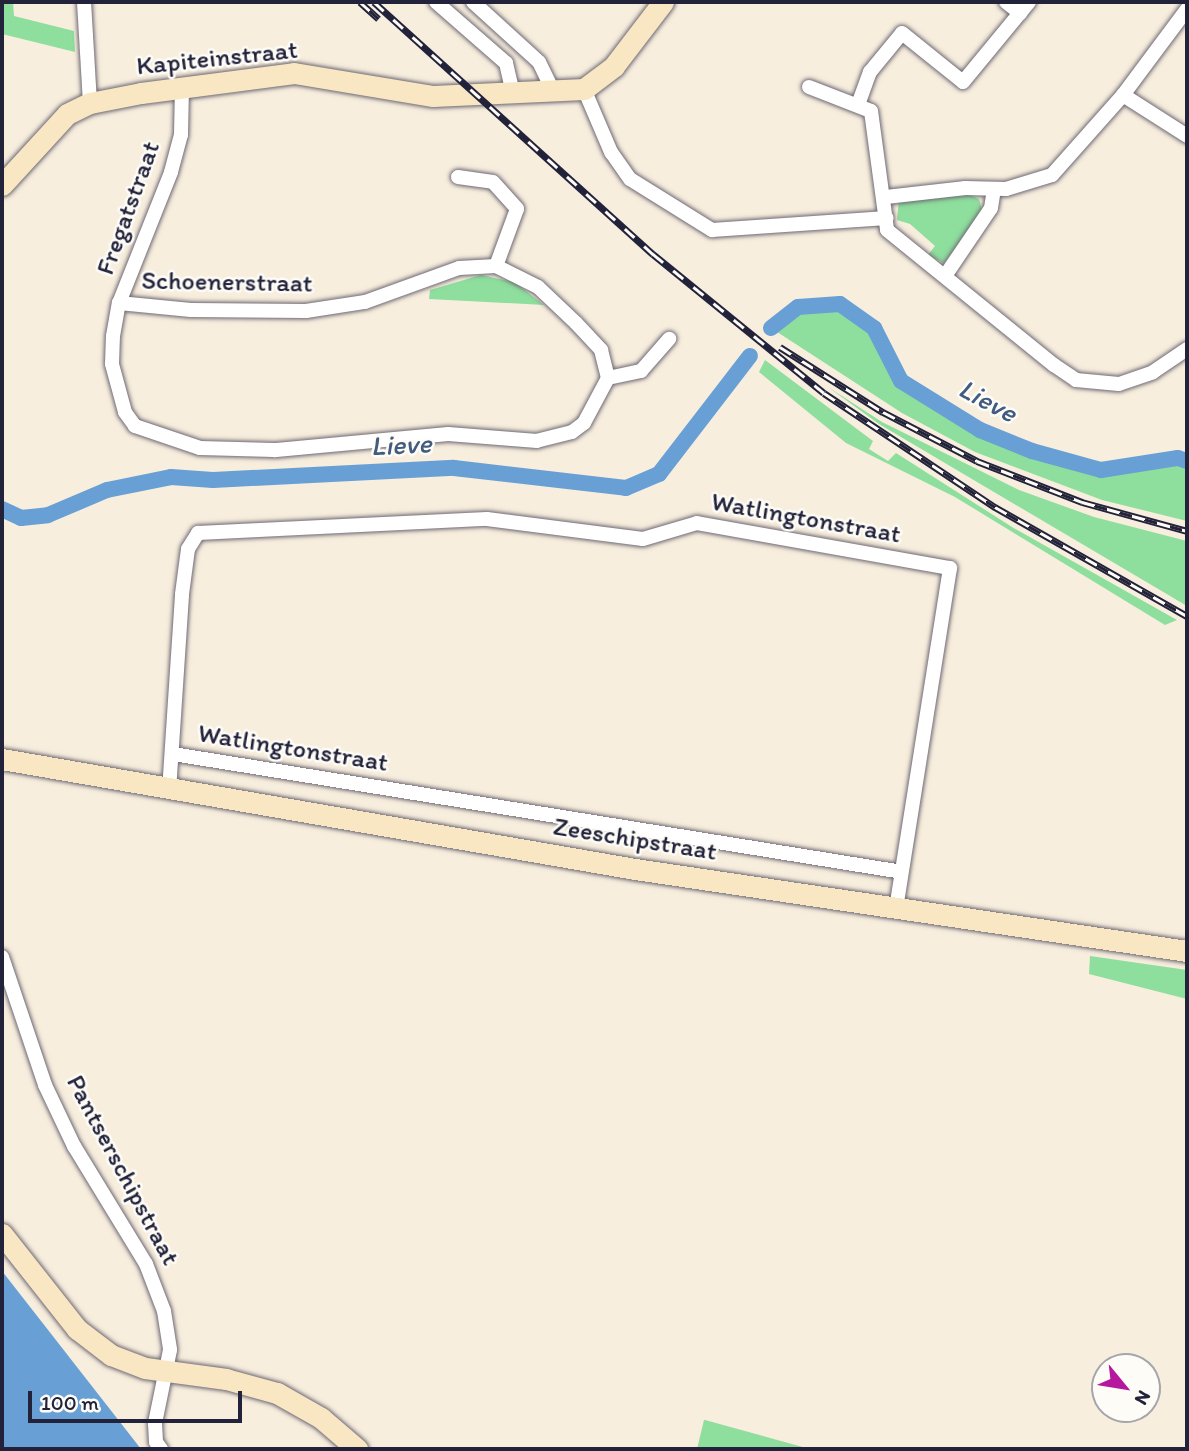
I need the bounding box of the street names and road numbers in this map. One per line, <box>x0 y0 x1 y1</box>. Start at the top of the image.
street label: Kapiteinstraat <box>135 34 299 82</box>
street label: Fregatstraat <box>89 137 167 279</box>
street label: Schoenerstraat <box>141 265 313 299</box>
street label: Watlingtonstraat <box>709 486 903 550</box>
street label: Watlingtonstraat <box>196 718 390 778</box>
street label: Zeeschipstraat <box>551 811 719 867</box>
street label: Pantserschipstraat <box>60 1070 186 1270</box>

